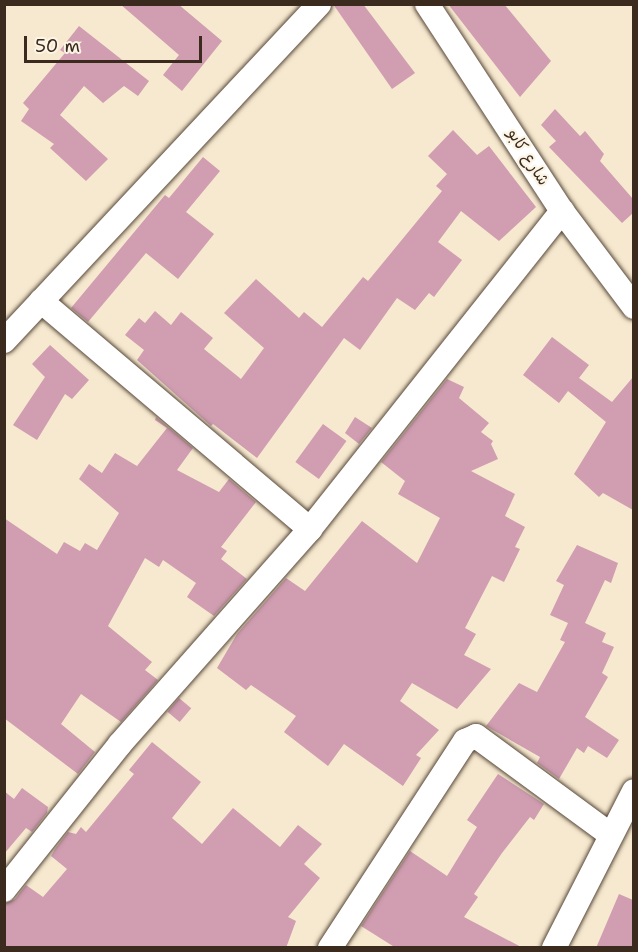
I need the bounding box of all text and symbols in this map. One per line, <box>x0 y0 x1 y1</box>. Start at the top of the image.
scale bar <box>27 24 206 62</box>
text: 50 m <box>35 34 80 58</box>
street label: شارع كابو <box>503 125 553 189</box>

